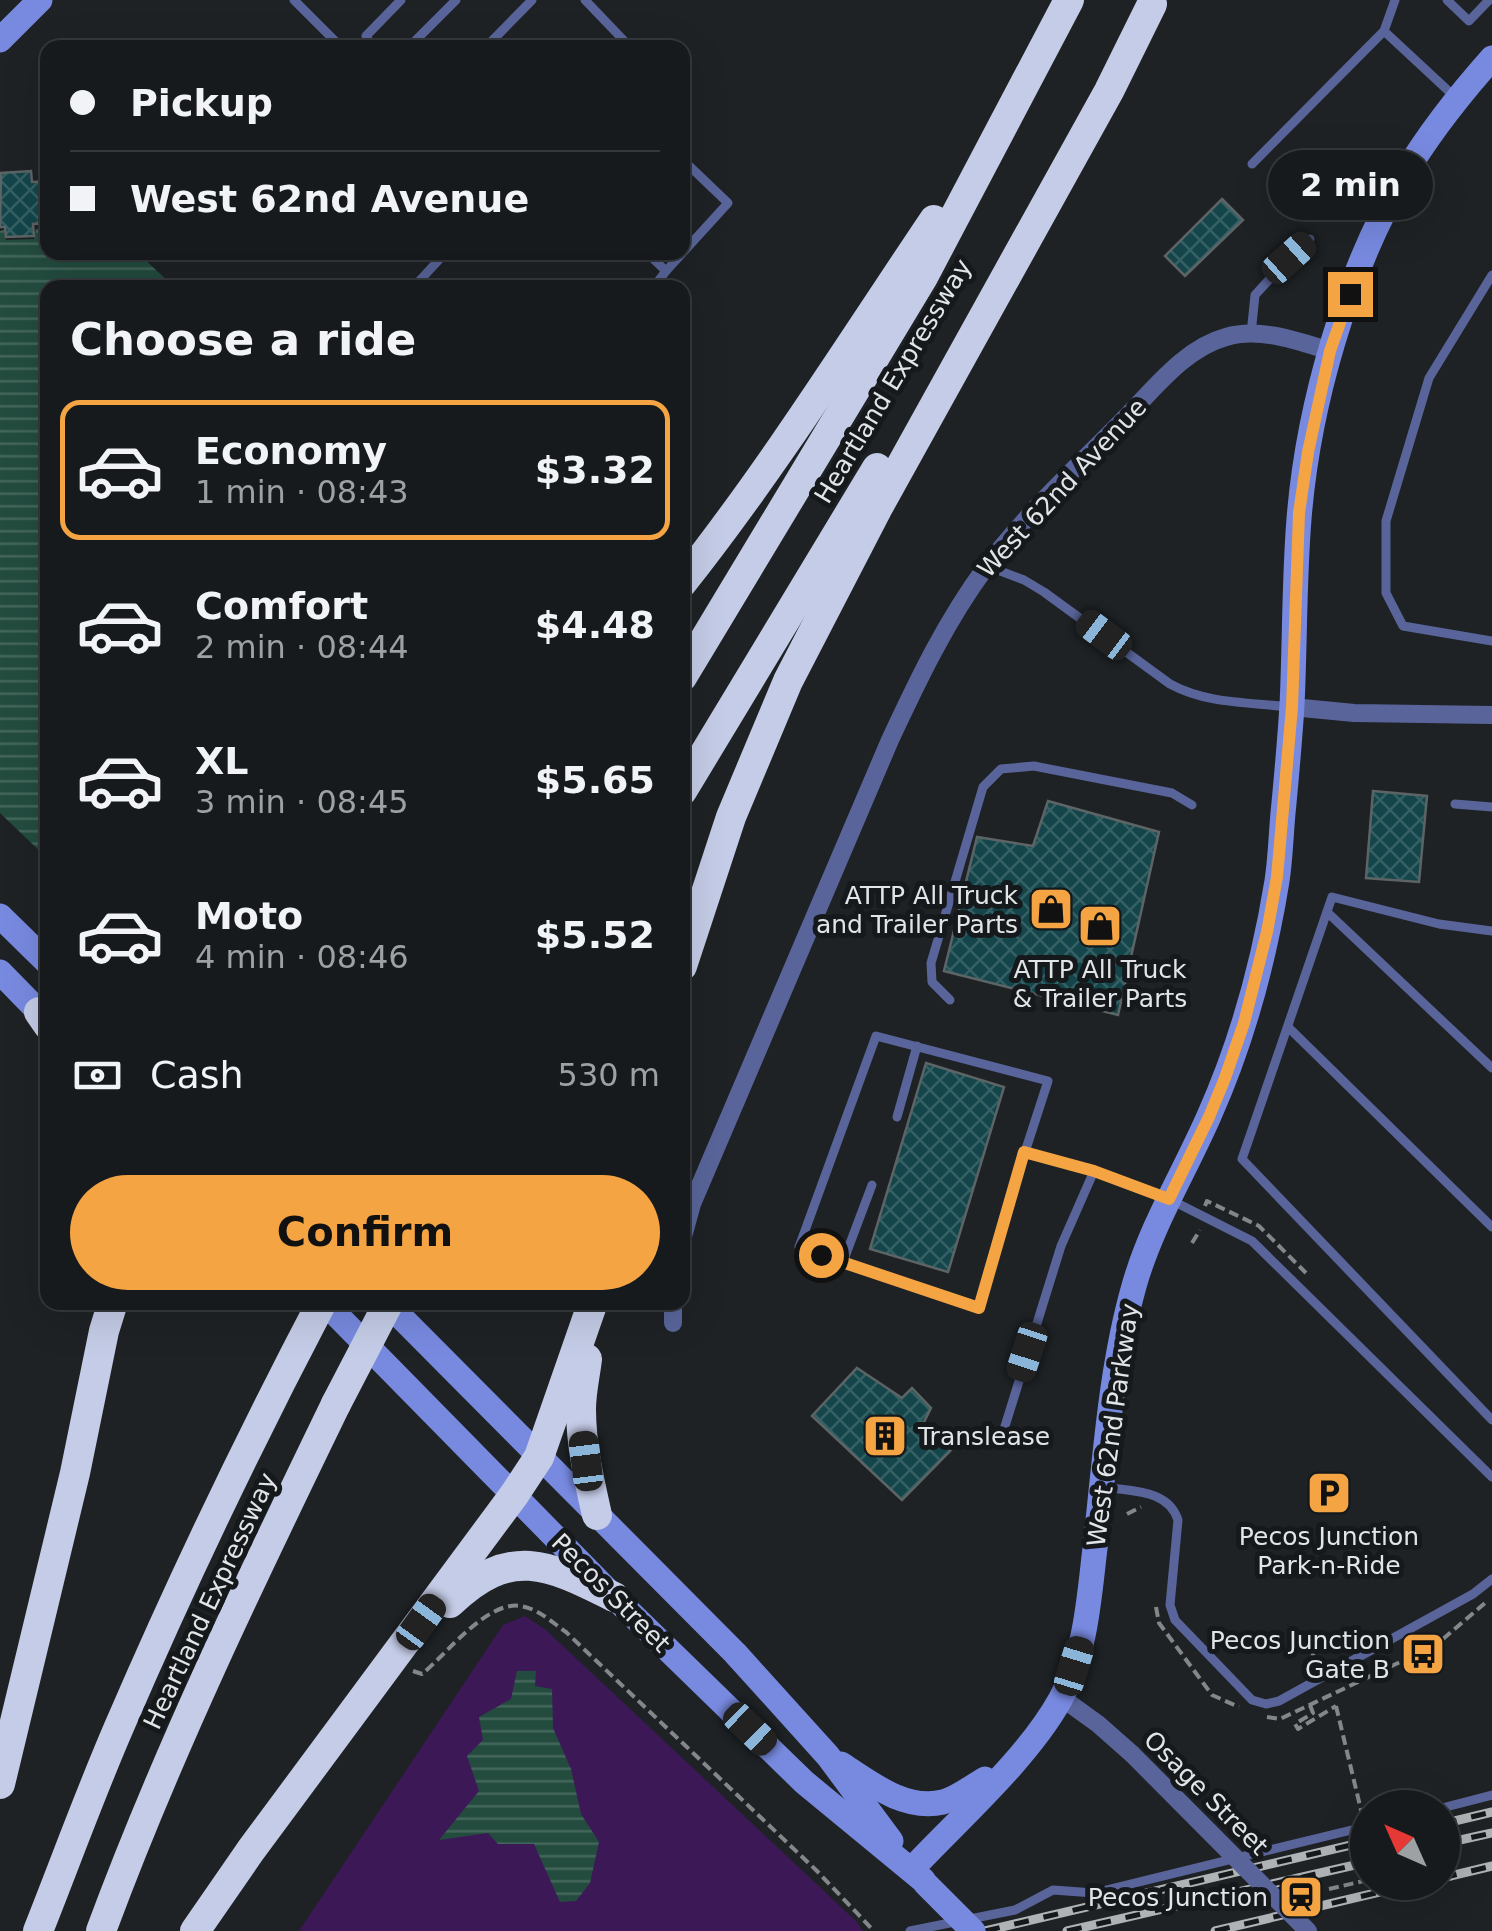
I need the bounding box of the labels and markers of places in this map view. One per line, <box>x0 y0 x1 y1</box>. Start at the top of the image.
place label: ATTP All Truck and Trailer Parts <box>816 881 1019 939</box>
shop icon: ATTP All Truck and Trailer Parts <box>1028 886 1074 932</box>
shop icon: ATTP All Truck & Trailer Parts <box>1077 903 1123 949</box>
place label: ATTP All Truck & Trailer Parts <box>1013 955 1187 1013</box>
building icon: Translease <box>862 1413 908 1459</box>
place label: Translease <box>917 1422 1050 1451</box>
parking icon: Pecos Junction Park-n-Ride <box>1306 1470 1352 1516</box>
place label: Pecos Junction Park-n-Ride <box>1239 1522 1419 1580</box>
place label: Pecos Junction Gate B <box>1210 1626 1390 1684</box>
bus stop icon: Pecos Junction Gate B <box>1400 1631 1446 1677</box>
station icon: Pecos Junction <box>1278 1874 1324 1920</box>
place label: Pecos Junction <box>1088 1883 1268 1912</box>

